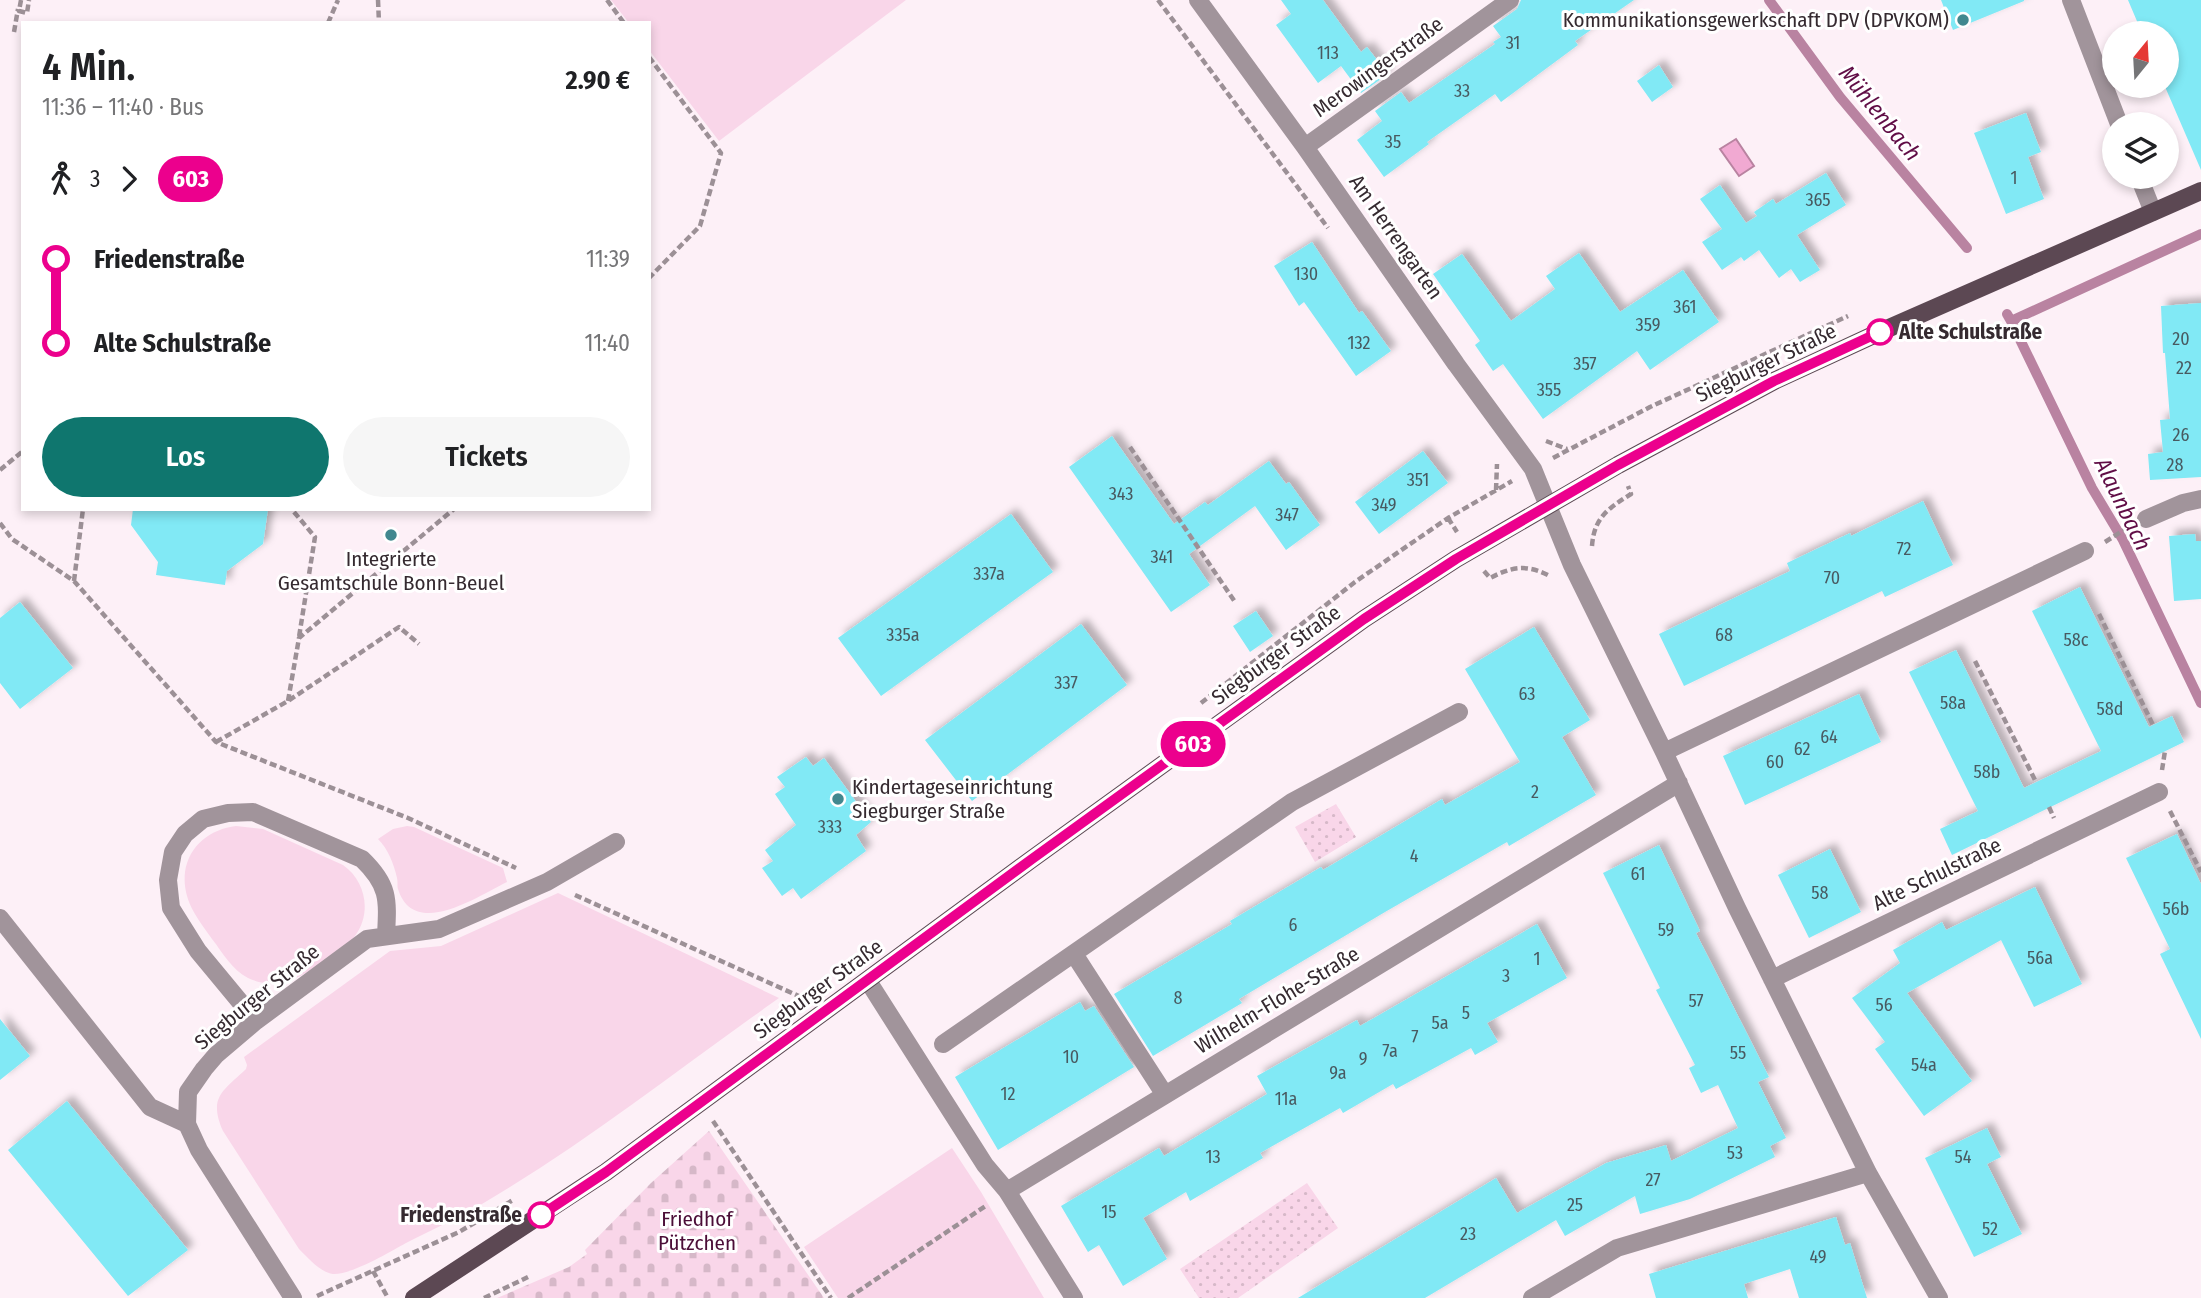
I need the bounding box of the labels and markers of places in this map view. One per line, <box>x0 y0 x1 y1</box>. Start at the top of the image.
place label: Kommunikationsgewerkschaft DPV (DPVKOM) <box>1563 7 1949 33</box>
marker: Kommunikationsgewerkschaft DPV (DPVKOM) <box>1955 12 1971 28</box>
marker: Alte Schulstraße <box>1867 319 1893 345</box>
place label: Alte Schulstraße <box>1898 319 2043 345</box>
marker: Integrierte Gesamtschule Bonn-Beuel <box>383 527 399 543</box>
place label: Integrierte Gesamtschule Bonn-Beuel <box>278 546 505 596</box>
place label: Kindertageseinrichtung Siegburger Straße <box>852 774 1052 824</box>
marker: Kindertageseinrichtung Siegburger Straße <box>830 791 846 807</box>
place label: Friedenstraße <box>400 1202 522 1228</box>
marker: Friedenstraße <box>528 1202 554 1228</box>

